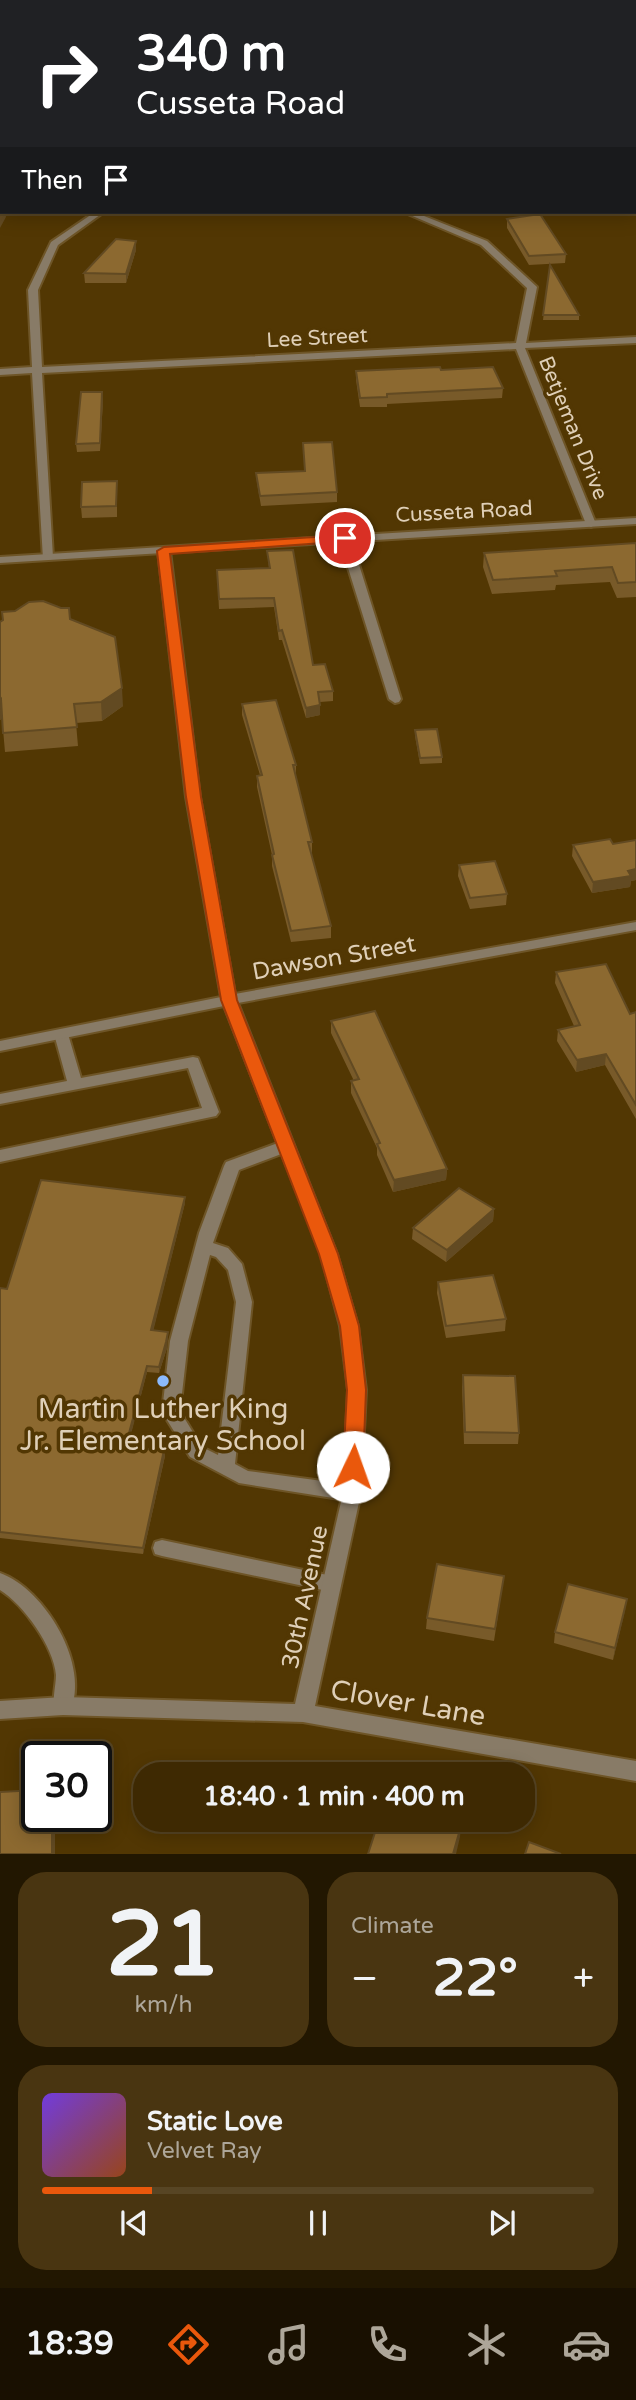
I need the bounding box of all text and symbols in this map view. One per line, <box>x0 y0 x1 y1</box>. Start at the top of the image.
text: 340 m <box>136 25 286 84</box>
icon: right <box>21 28 112 119</box>
text: Cusseta Road <box>136 85 345 123</box>
icon: arrive <box>97 161 135 199</box>
text: Then <box>21 165 83 196</box>
street label: Lee Street <box>266 323 368 353</box>
street label: Betjeman Drive <box>533 353 613 504</box>
street label: Cusseta Road <box>395 496 533 528</box>
pin <box>315 508 375 568</box>
icon: arrive <box>326 519 364 557</box>
street label: Dawson Street <box>250 929 418 987</box>
marker: Martin Luther King Jr. Elementary School <box>155 1373 171 1389</box>
place label: Martin Luther King Jr. Elementary School <box>20 1392 306 1458</box>
position arrow <box>316 1430 390 1504</box>
street label: 30th Avenue <box>276 1523 334 1671</box>
street label: Clover Lane <box>328 1673 488 1733</box>
speed limit sign: 30 <box>21 1741 112 1832</box>
text: 18:40 · 1 min · 400 m <box>203 1781 465 1812</box>
text: 21 <box>106 1890 221 2000</box>
text: Climate <box>351 1912 434 1940</box>
text: 22° <box>433 1947 518 2010</box>
text: − <box>351 1956 378 2002</box>
text: + <box>573 1956 594 2002</box>
text: km/h <box>135 1991 192 2019</box>
text: Static Love <box>147 2106 283 2137</box>
text: Velvet Ray <box>147 2137 262 2165</box>
icon: previous <box>115 2204 153 2242</box>
icon: pause <box>299 2204 337 2242</box>
icon: next <box>483 2204 521 2242</box>
icon: directions <box>164 2320 213 2369</box>
icon: music <box>264 2320 313 2369</box>
icon: phone <box>363 2320 412 2369</box>
icon: climate <box>462 2320 511 2369</box>
icon: car <box>562 2320 611 2369</box>
text: 18:39 <box>25 2325 114 2363</box>

